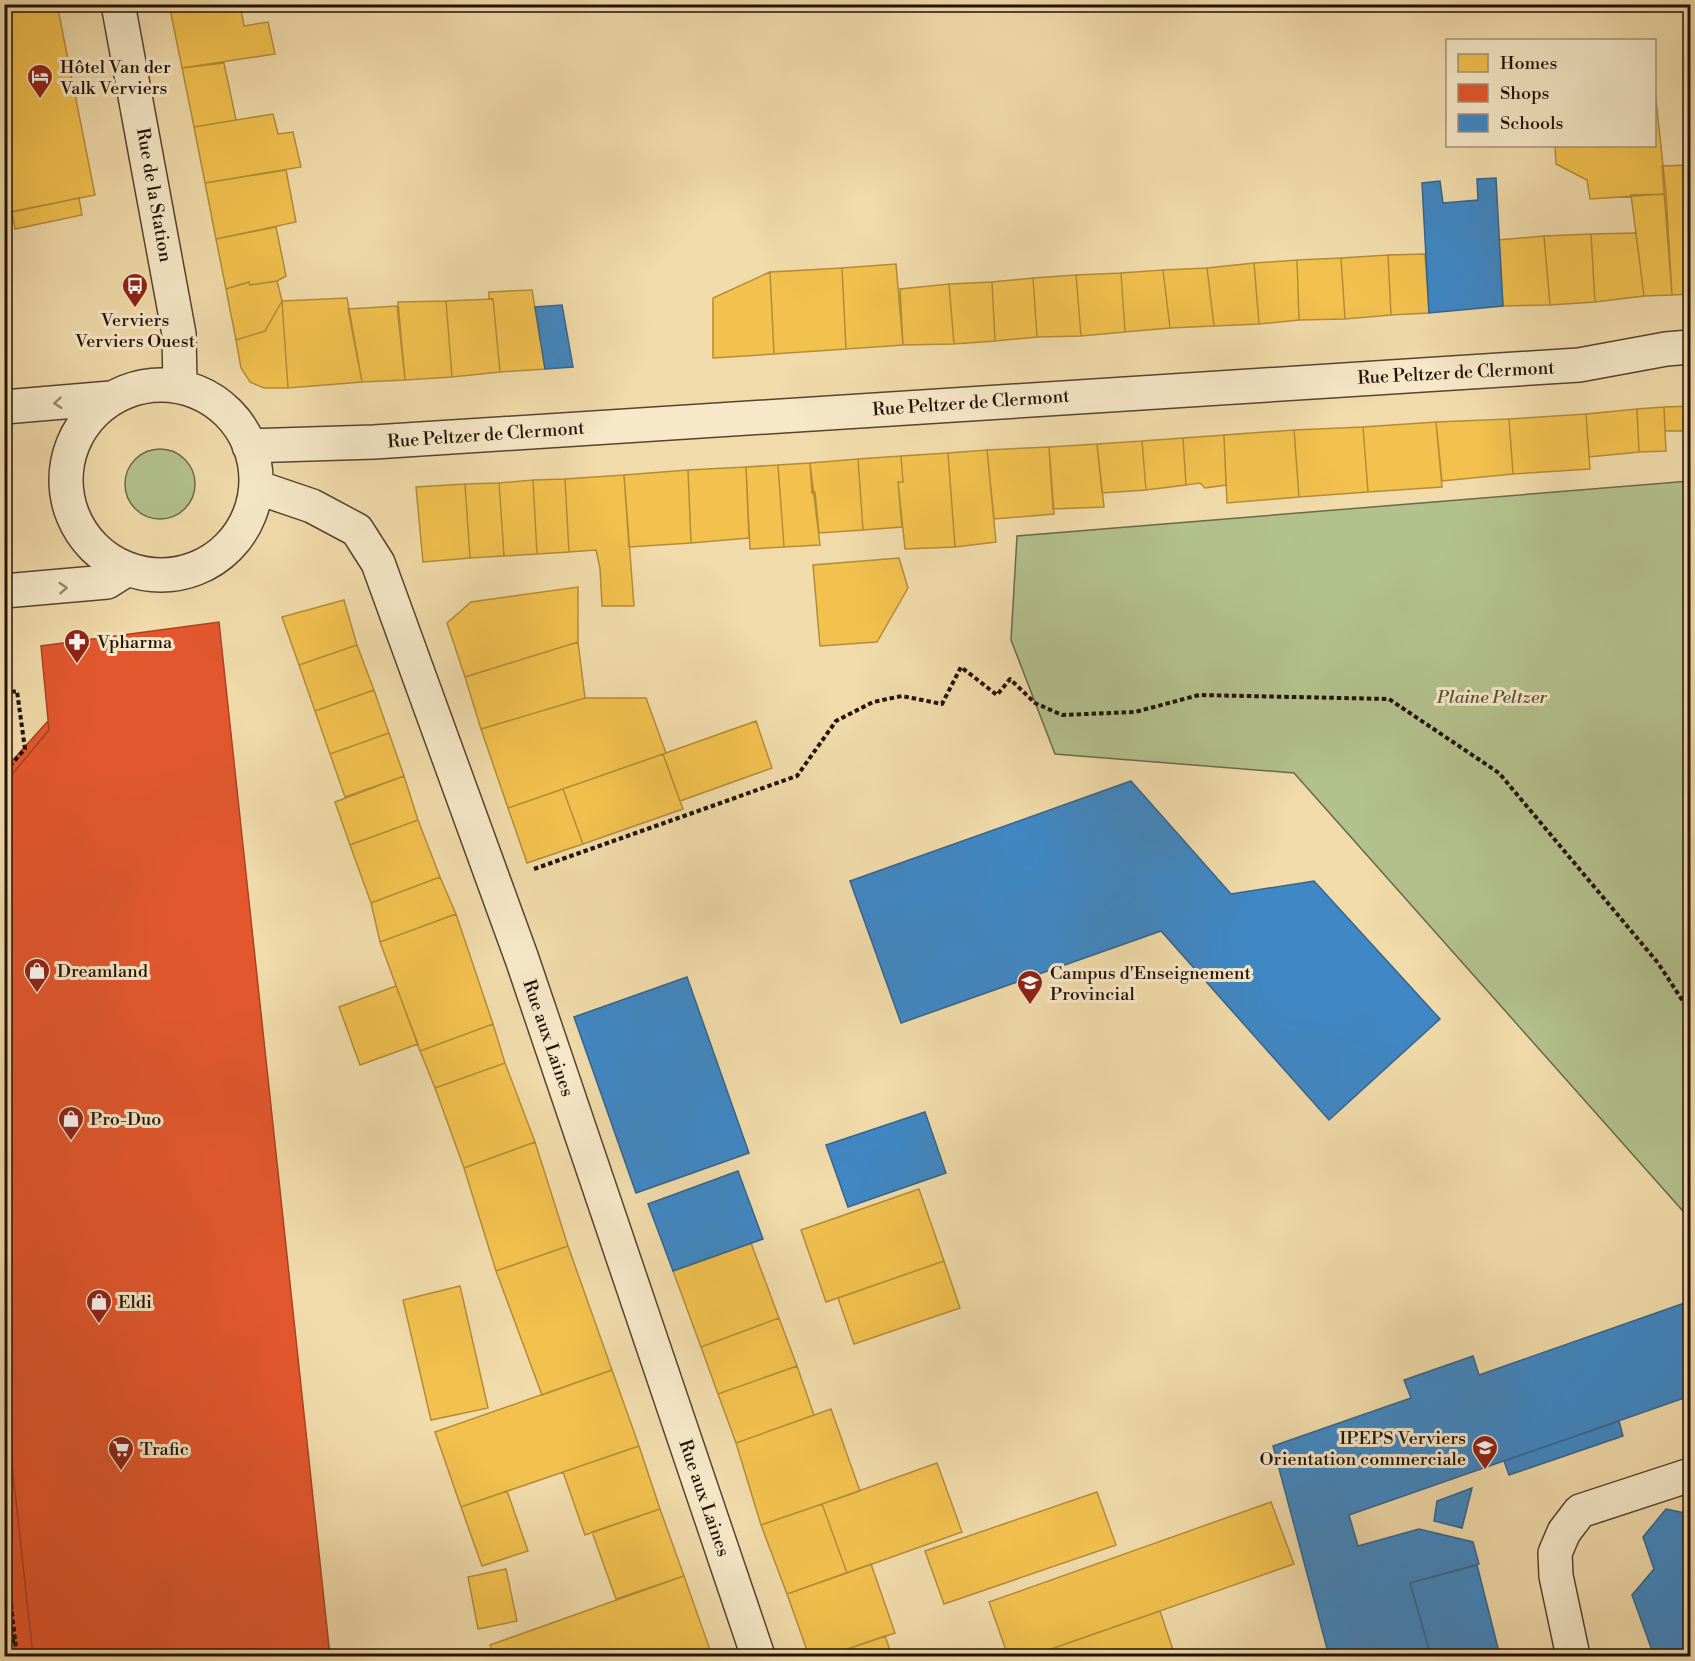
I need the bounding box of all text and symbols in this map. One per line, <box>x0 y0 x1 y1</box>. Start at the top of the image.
legend <box>1446 39 1656 147</box>
text: Homes <box>1500 52 1557 75</box>
place label: Hôtel Van der Valk Verviers <box>59 56 171 100</box>
hotel icon: Hôtel Van der Valk Verviers <box>25 62 55 100</box>
text: Shops <box>1500 82 1550 105</box>
text: Schools <box>1500 112 1564 135</box>
street label: Rue de la Station <box>131 126 177 264</box>
bus stop icon: Verviers Verviers Ouest <box>120 271 150 309</box>
place label: Verviers Verviers Ouest <box>74 309 196 353</box>
street label: Rue Peltzer de Clermont <box>1357 356 1556 390</box>
street label: Rue Peltzer de Clermont <box>872 385 1071 421</box>
one-way arrow <box>53 396 62 409</box>
street label: Rue Peltzer de Clermont <box>387 417 586 453</box>
one-way arrow <box>58 582 67 595</box>
pharmacy icon: Vpharma <box>62 627 92 665</box>
place label: Vpharma <box>96 631 173 654</box>
park label: Plaine Peltzer <box>1436 686 1547 709</box>
shop icon: Dreamland <box>22 956 52 994</box>
place label: Dreamland <box>57 960 149 983</box>
place label: Campus d'Enseignement Provincial <box>1050 962 1251 1006</box>
school or university icon: Campus d'Enseignement Provincial <box>1015 968 1045 1006</box>
street label: Rue aux Laines <box>517 976 579 1100</box>
shop icon: Pro-Duo <box>56 1104 86 1142</box>
place label: Pro-Duo <box>90 1108 161 1131</box>
shop icon: Eldi <box>84 1287 114 1325</box>
place label: Eldi <box>118 1291 152 1314</box>
place label: IPEPS Verviers Orientation commerciale <box>1259 1427 1466 1471</box>
school or university icon: IPEPS Verviers Orientation commerciale <box>1470 1433 1500 1471</box>
supermarket icon: Trafic <box>106 1434 136 1472</box>
street label: Rue aux Laines <box>673 1436 735 1560</box>
place label: Trafic <box>140 1438 189 1461</box>

